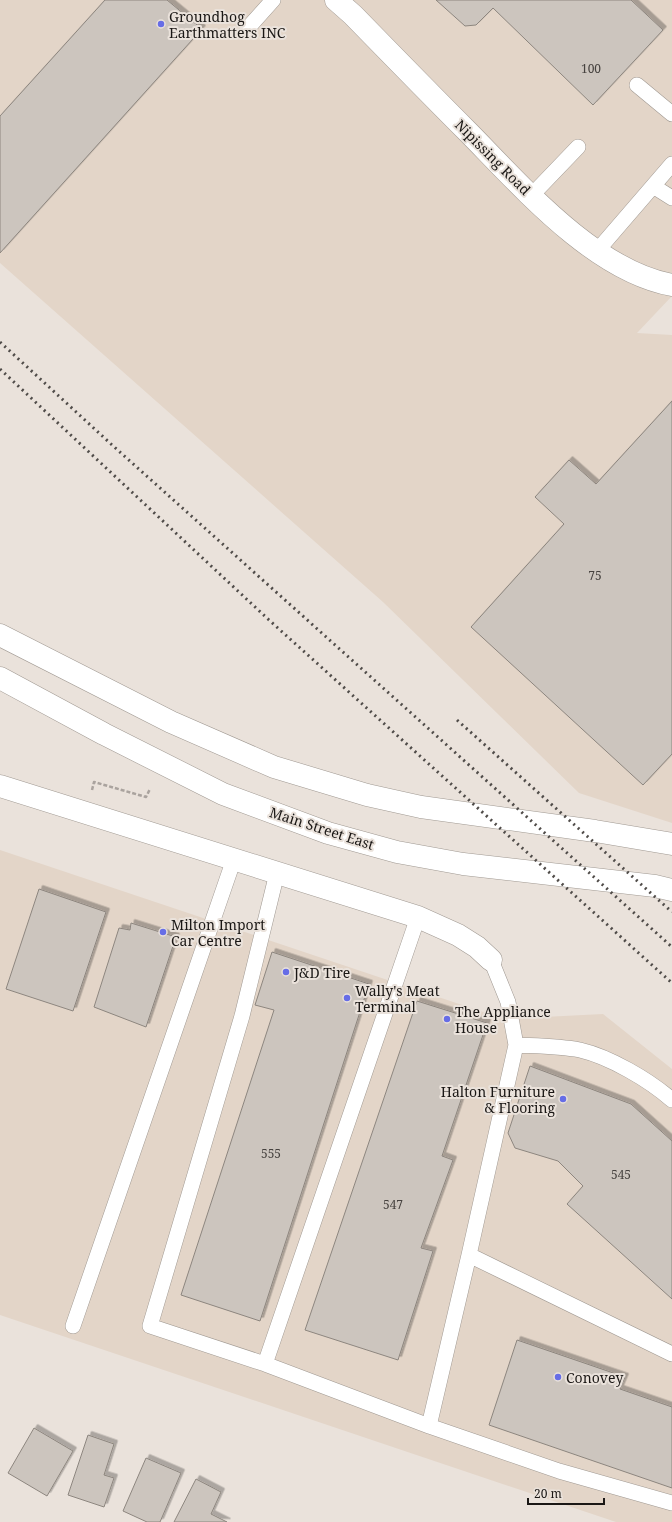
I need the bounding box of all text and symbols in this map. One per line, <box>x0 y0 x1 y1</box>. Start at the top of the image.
place label: Groundhog Earthmatters INC <box>169 7 286 42</box>
marker: Groundhog Earthmatters INC <box>156 19 166 29</box>
house number: 100 <box>581 60 601 77</box>
street label: Nipissing Road <box>451 115 535 199</box>
house number: 75 <box>588 567 602 584</box>
street label: Main Street East <box>267 802 377 854</box>
place label: Milton Import Car Centre <box>171 915 265 950</box>
marker: Milton Import Car Centre <box>158 927 168 937</box>
place label: J&D Tire <box>293 963 350 982</box>
marker: J&D Tire <box>281 967 291 977</box>
place label: Wally's Meat Terminal <box>355 981 440 1016</box>
marker: Wally's Meat Terminal <box>342 993 352 1003</box>
place label: The Appliance House <box>455 1002 551 1037</box>
marker: The Appliance House <box>442 1014 452 1024</box>
place label: Halton Furniture & Flooring <box>441 1082 555 1117</box>
marker: Halton Furniture & Flooring <box>558 1094 568 1104</box>
house number: 555 <box>261 1145 281 1162</box>
house number: 545 <box>611 1166 631 1183</box>
house number: 547 <box>383 1196 403 1213</box>
place label: Conovey <box>566 1368 623 1387</box>
marker: Conovey <box>553 1372 563 1382</box>
scale bar <box>528 1480 604 1506</box>
text: 20 m <box>534 1485 562 1502</box>

